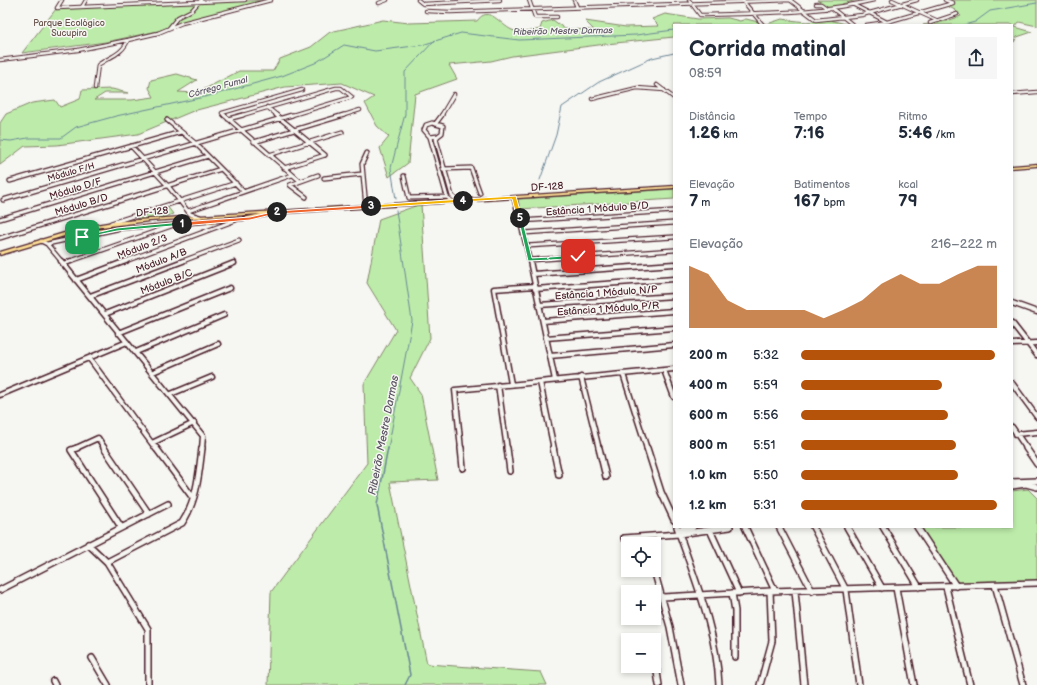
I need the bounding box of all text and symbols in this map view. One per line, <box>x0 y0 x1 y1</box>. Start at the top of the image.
park label: Parque Ecológico Sucupira <box>33 18 105 39</box>
water label: Ribeirão Mestre Darmas <box>513 25 613 38</box>
text: Corrida matinal <box>689 36 846 63</box>
button: share <box>955 37 997 79</box>
text: 08:59 <box>689 65 722 81</box>
water label: Córrego Fumal <box>187 74 250 101</box>
text: Distância <box>689 110 735 123</box>
text: Tempo <box>794 110 827 123</box>
text: Ritmo <box>898 110 927 123</box>
text: 1.26 <box>689 123 720 143</box>
text: 7:16 <box>794 123 825 143</box>
text: 5:46 <box>898 123 933 143</box>
text: km <box>720 128 738 141</box>
text: /km <box>933 128 955 141</box>
street label: Módulo F/H <box>46 160 96 184</box>
street label: Módulo D/F <box>48 175 103 203</box>
text: Elevação <box>689 178 735 191</box>
text: Batimentos <box>794 178 850 191</box>
text: kcal <box>898 178 918 191</box>
street label: DF-128 <box>530 180 564 194</box>
street label: Módulo B/D <box>53 191 109 219</box>
pin: 4 <box>453 191 473 211</box>
text: 7 <box>689 191 698 211</box>
text: 167 <box>794 191 821 211</box>
text: 79 <box>898 191 918 211</box>
text: 4 <box>460 194 466 207</box>
pin: 3 <box>361 196 381 216</box>
text: m <box>698 196 710 209</box>
text: bpm <box>821 196 845 209</box>
text: 3 <box>368 199 374 212</box>
street label: Estância 1 Módulo B/D <box>545 199 649 219</box>
pin: 2 <box>267 202 287 222</box>
street label: DF-128 <box>135 205 169 219</box>
text: 2 <box>274 205 280 218</box>
pin: 5 <box>510 208 530 228</box>
text: 5 <box>517 211 523 224</box>
pin: 1 <box>172 214 192 234</box>
text: 1 <box>180 217 184 230</box>
pin <box>65 220 99 254</box>
icon: arrive <box>71 226 93 248</box>
street label: Módulo 2/3 <box>116 232 169 262</box>
text: Elevação <box>689 236 743 252</box>
text: 216–222 m <box>931 236 997 252</box>
pin <box>561 239 595 273</box>
icon: check <box>567 245 589 267</box>
street label: Módulo A/B <box>134 246 189 276</box>
street label: Módulo B/C <box>139 267 194 297</box>
street label: Estância 1 Módulo N/P <box>554 283 658 303</box>
street label: Estância 1 Módulo P/R <box>557 299 660 319</box>
text: 200 m <box>689 347 727 363</box>
text: 5:32 <box>753 347 779 363</box>
water label: Ribeirão Mestre Darmas <box>366 374 402 496</box>
text: 400 m <box>689 377 727 393</box>
text: 5:59 <box>753 377 778 393</box>
text: 600 m <box>689 407 728 423</box>
text: 5:56 <box>753 407 778 423</box>
text: 800 m <box>689 437 728 453</box>
text: 5:51 <box>753 437 776 453</box>
text: 1.0 km <box>689 467 727 483</box>
text: 5:50 <box>753 467 778 483</box>
text: 1.2 km <box>689 497 727 513</box>
text: 5:31 <box>753 497 776 513</box>
map controls <box>621 537 661 673</box>
button: locate <box>621 537 661 577</box>
button: + <box>621 585 661 625</box>
button: − <box>621 633 661 673</box>

